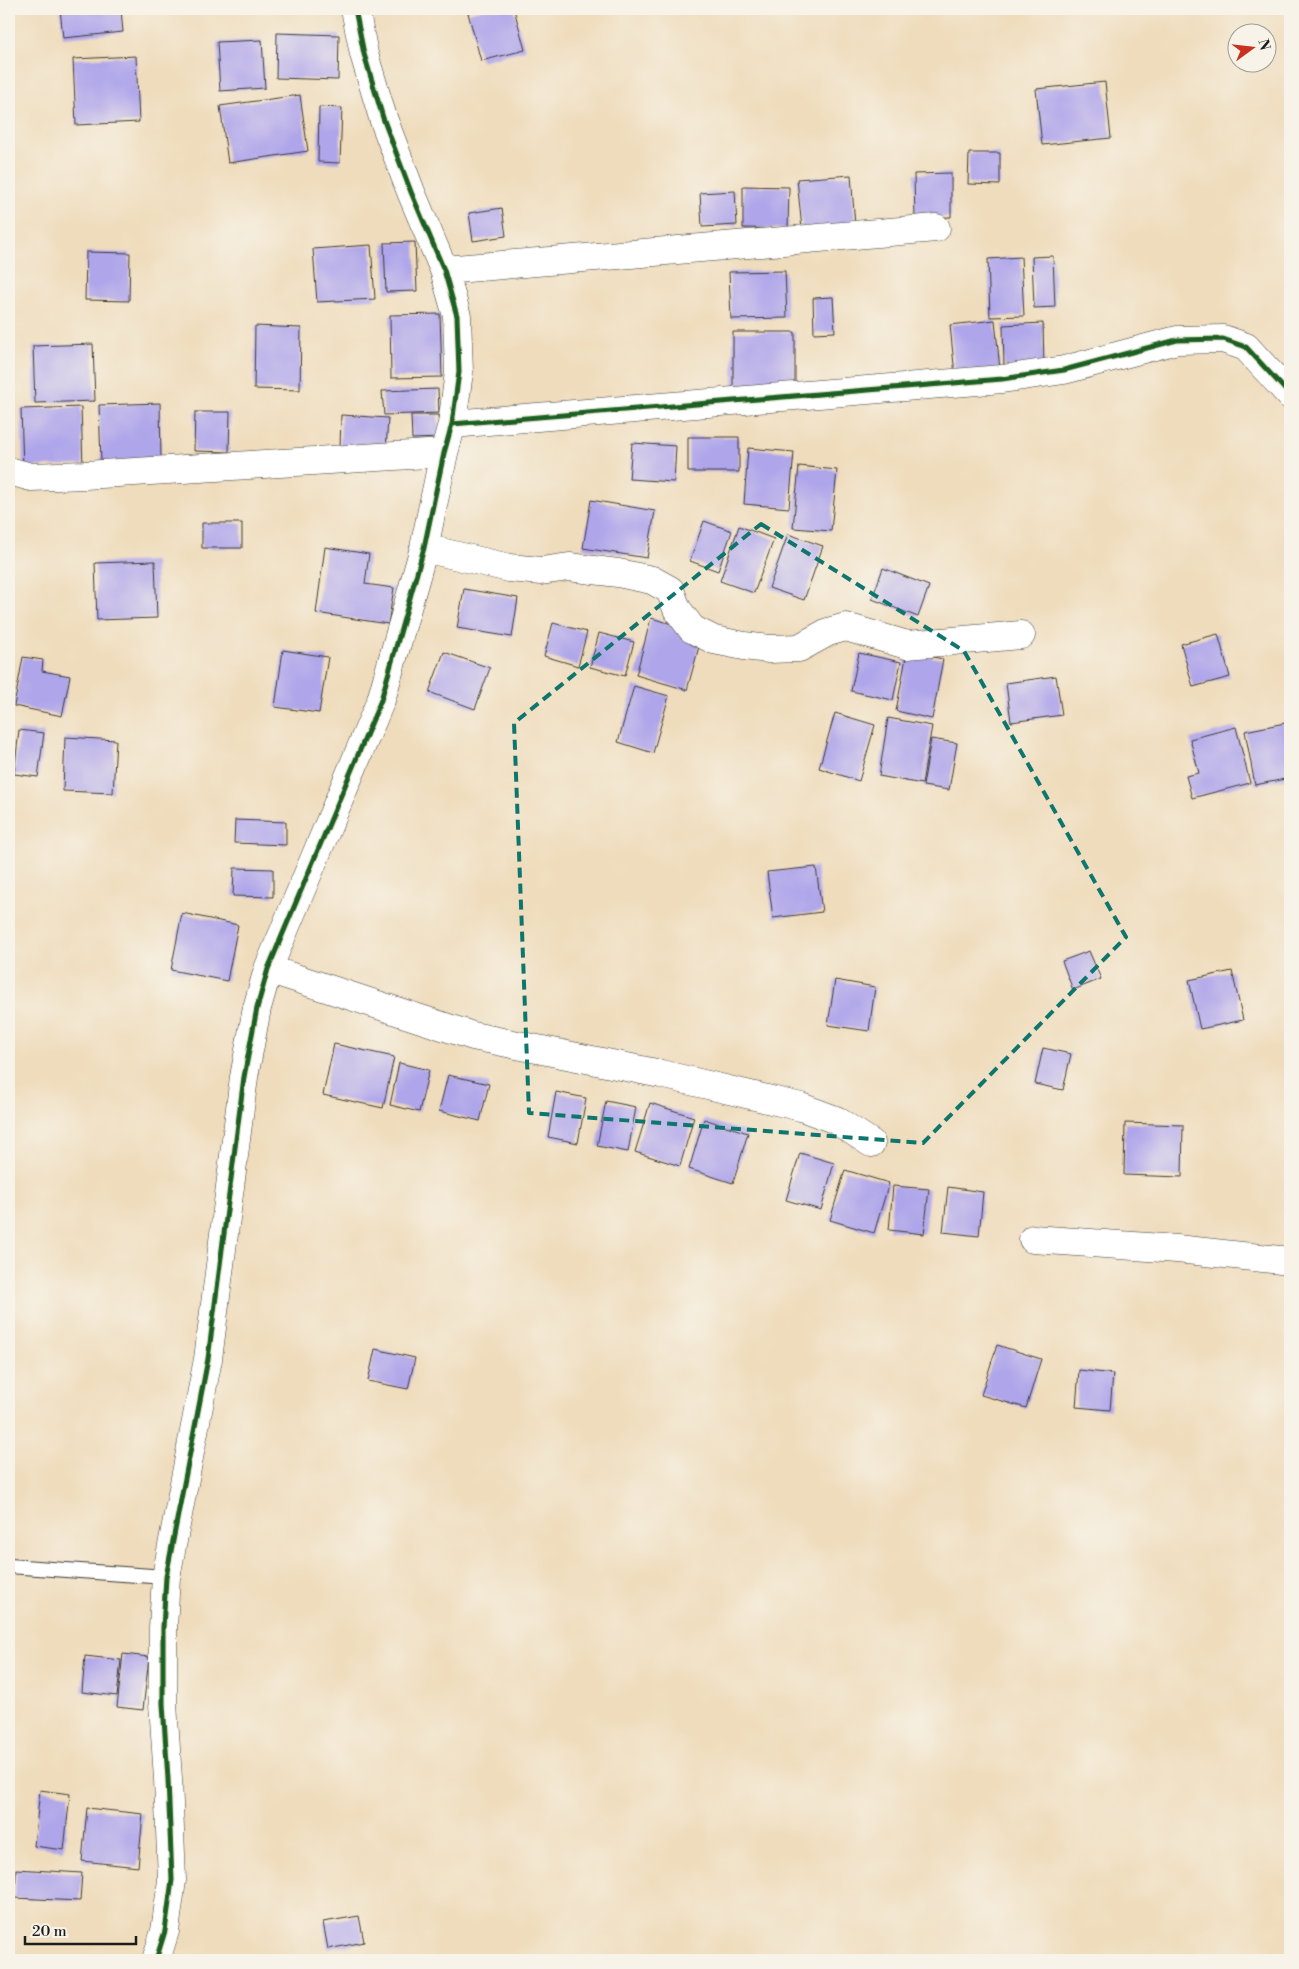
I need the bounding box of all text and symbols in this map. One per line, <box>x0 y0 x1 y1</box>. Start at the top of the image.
north arrow <box>1226 22 1276 72</box>
text: N <box>1253 37 1274 53</box>
scale bar <box>25 1914 136 1946</box>
text: 20 m <box>32 1922 67 1941</box>

